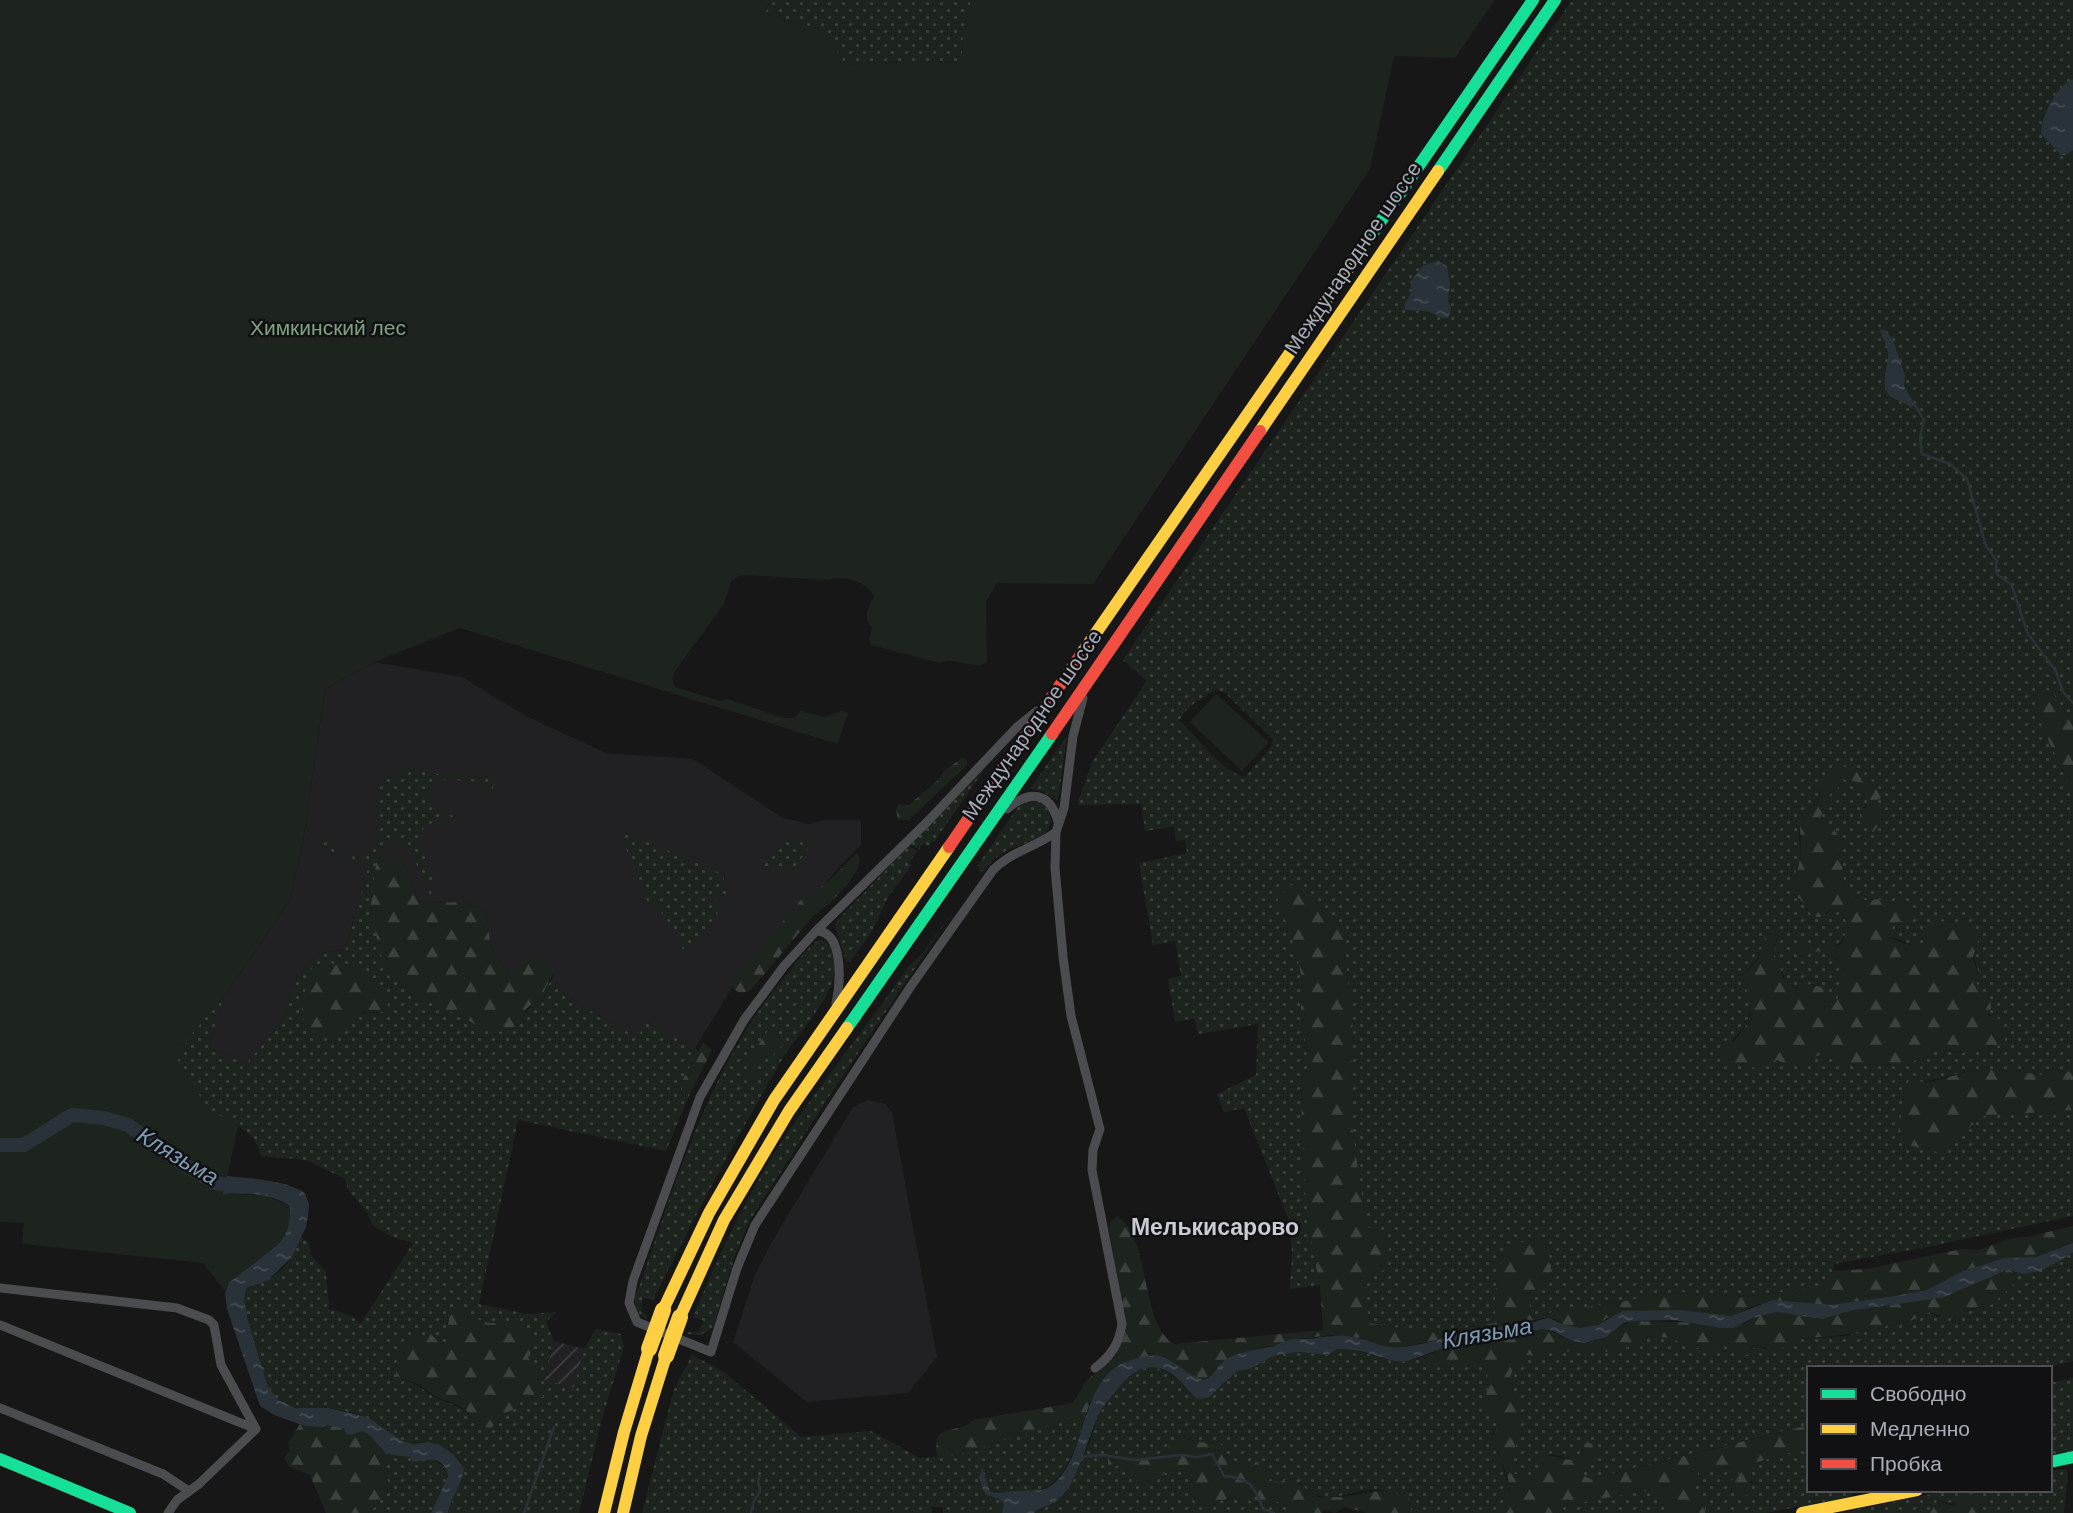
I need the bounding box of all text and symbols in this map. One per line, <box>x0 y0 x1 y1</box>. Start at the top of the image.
street label: Международное шоссе <box>1280 157 1425 358</box>
park label: Химкинский лес <box>250 316 406 339</box>
street label: Международное шоссе <box>957 625 1106 824</box>
water label: Клязьма <box>133 1122 223 1190</box>
district label: Мелькисарово <box>1131 1214 1299 1240</box>
water label: Клязьма <box>1440 1312 1534 1354</box>
legend <box>1807 1366 2052 1492</box>
text: Свободно <box>1870 1382 1967 1405</box>
text: Медленно <box>1870 1417 1970 1440</box>
text: Пробка <box>1870 1452 1942 1475</box>

